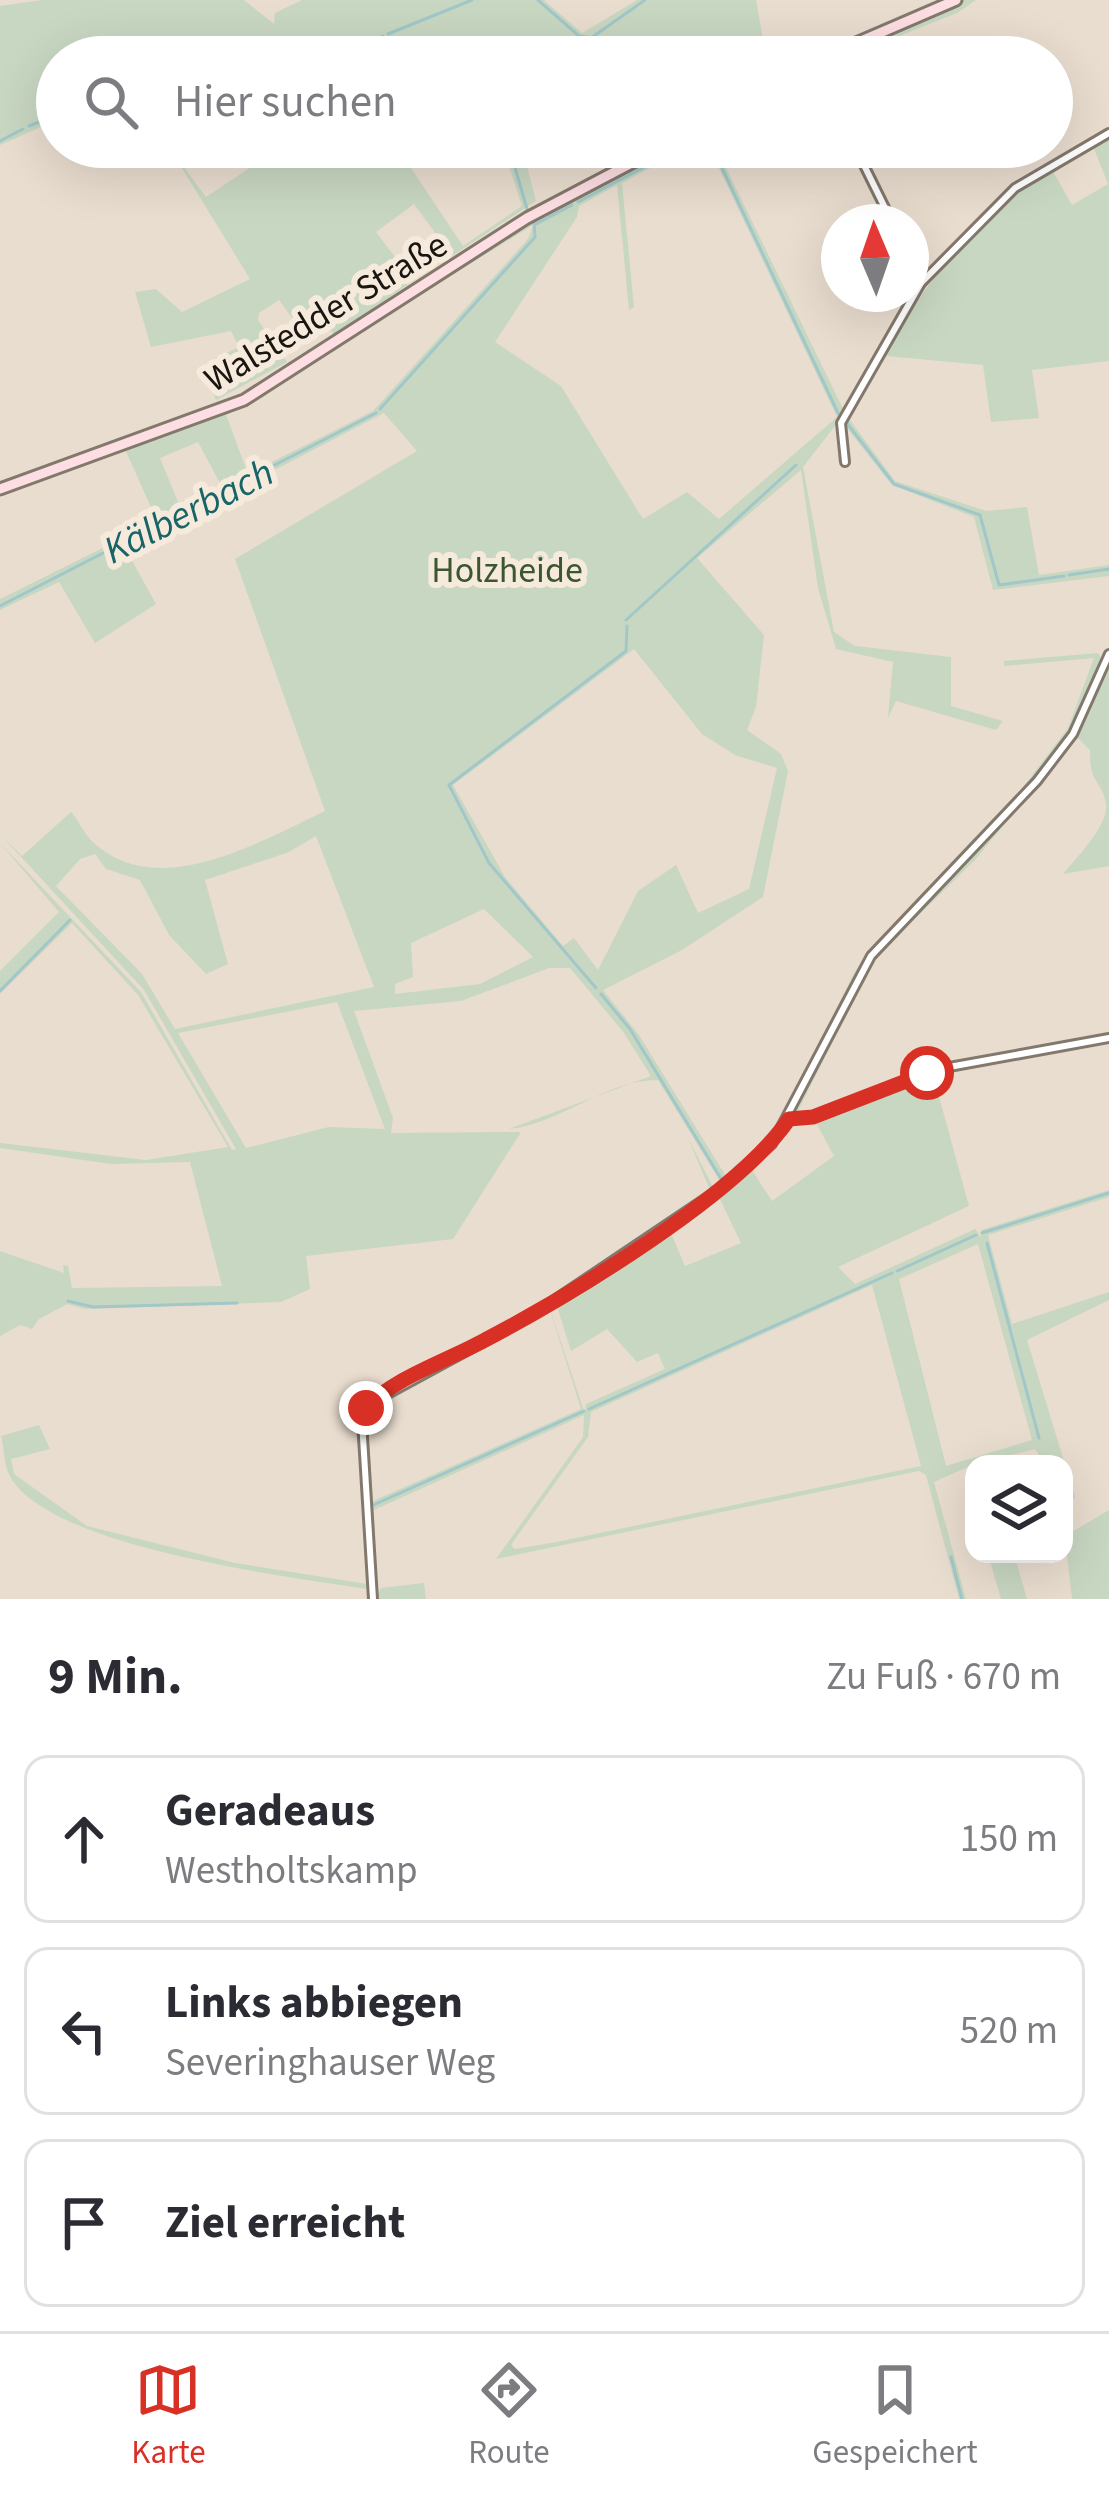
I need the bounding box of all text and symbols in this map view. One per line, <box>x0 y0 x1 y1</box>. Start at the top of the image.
search box <box>36 36 1073 168</box>
icon: search <box>78 69 144 135</box>
text: Hier suchen <box>174 70 397 134</box>
north arrow <box>821 204 929 312</box>
street label: Walstedder Straße <box>195 220 457 405</box>
water label: Kälberbach <box>94 445 284 579</box>
park label: Holzheide <box>431 545 583 596</box>
route start <box>900 1046 954 1100</box>
route end <box>339 1381 393 1435</box>
map controls <box>965 1455 1073 1563</box>
button: layers <box>965 1455 1073 1563</box>
text: 9 Min. <box>48 1641 183 1713</box>
text: Zu Fuß · 670 m <box>826 1649 1061 1705</box>
text: Geradeaus <box>165 1779 375 1843</box>
icon: ahead <box>51 1806 117 1872</box>
text: 150 m <box>960 1811 1058 1867</box>
text: Westholtskamp <box>165 1843 418 1899</box>
text: Links abbiegen <box>165 1971 463 2035</box>
icon: left <box>51 1998 117 2064</box>
text: 520 m <box>960 2003 1058 2059</box>
text: Severinghauser Weg <box>165 2035 495 2091</box>
icon: arrive <box>51 2190 117 2256</box>
text: Ziel erreicht <box>165 2191 405 2255</box>
tab: Karte <box>131 2357 206 2476</box>
tab: Route <box>468 2357 550 2476</box>
tab: Gespeichert <box>812 2357 978 2476</box>

